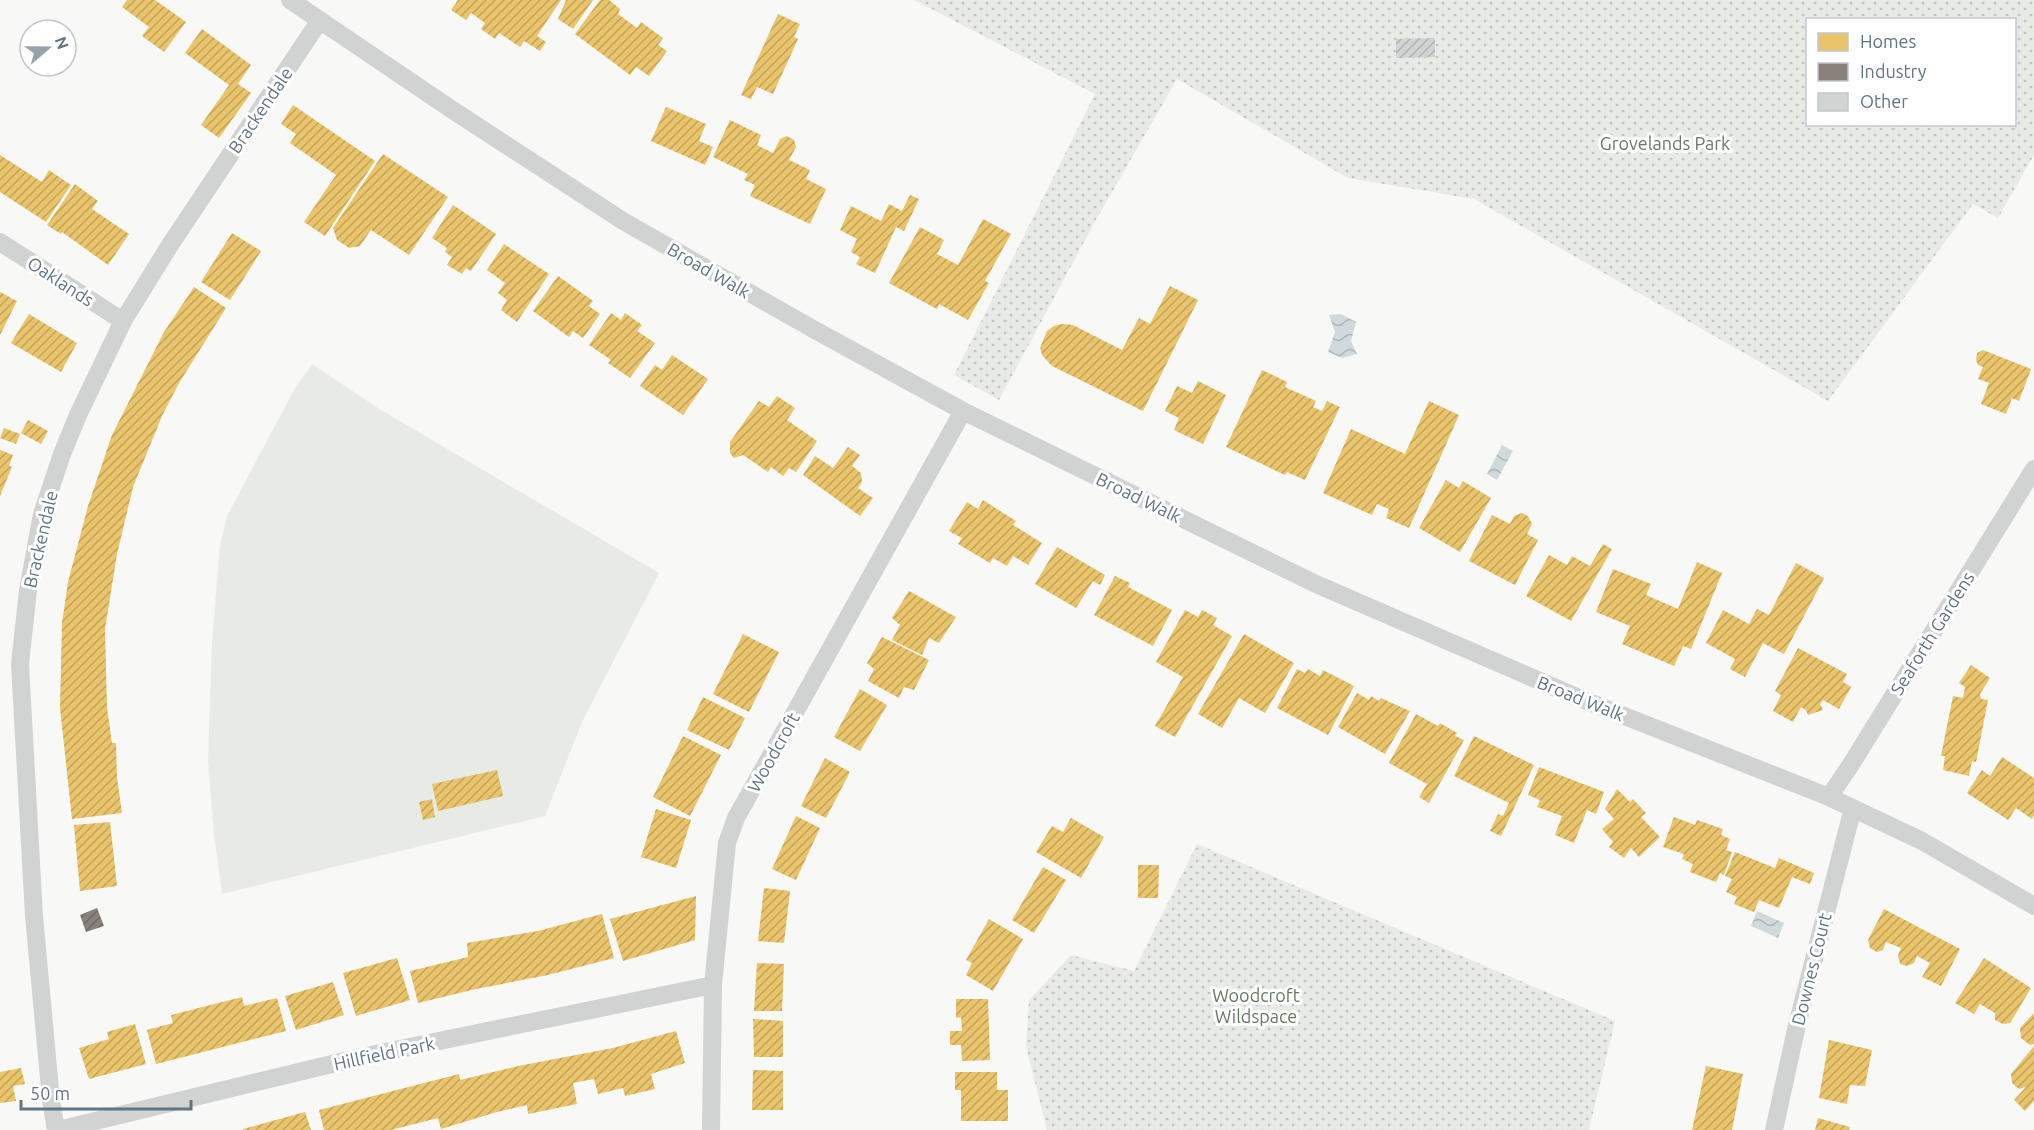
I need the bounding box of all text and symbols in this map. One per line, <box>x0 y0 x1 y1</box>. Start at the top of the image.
north arrow <box>18 18 78 78</box>
legend <box>1806 18 2016 126</box>
text: Homes <box>1860 31 1917 51</box>
text: N <box>52 34 73 52</box>
text: Industry <box>1860 61 1927 81</box>
street label: Brackendale <box>224 63 296 157</box>
text: Other <box>1860 91 1908 111</box>
park label: Grovelands Park <box>1600 133 1730 153</box>
street label: Broad Walk <box>664 238 754 302</box>
street label: Oaklands <box>24 252 98 310</box>
street label: Broad Walk <box>1093 468 1185 526</box>
street label: Brackendale <box>19 488 61 590</box>
street label: Seaforth Gardens <box>1886 568 1978 698</box>
street label: Broad Walk <box>1535 671 1627 725</box>
street label: Woodcroft <box>743 709 803 795</box>
street label: Downes Court <box>1787 911 1835 1027</box>
park label: Woodcroft Wildspace <box>1212 985 1300 1026</box>
street label: Hillfield Park <box>332 1033 436 1073</box>
scale bar <box>21 1073 190 1111</box>
text: 50 m <box>30 1083 70 1103</box>

